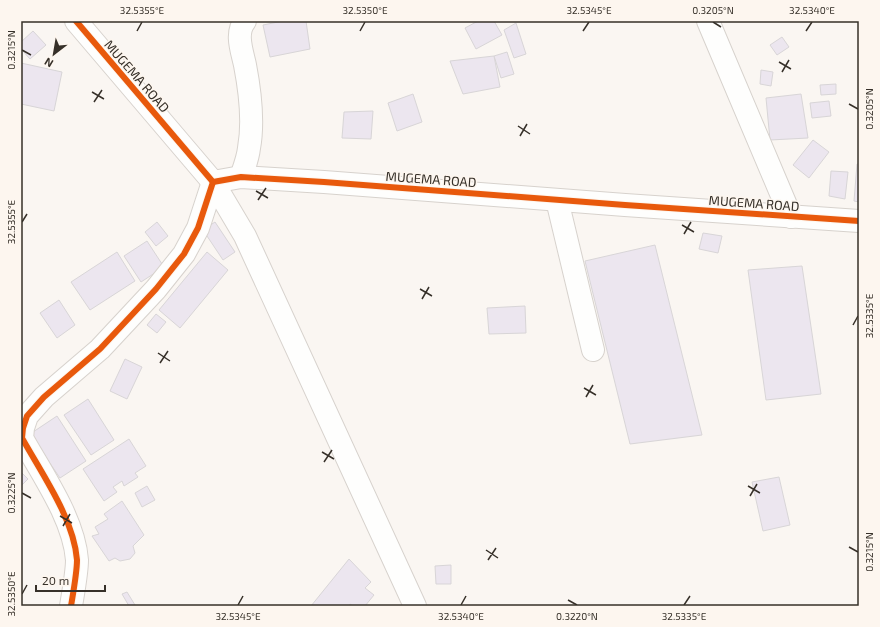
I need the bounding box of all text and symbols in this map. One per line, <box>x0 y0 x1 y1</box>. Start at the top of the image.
text: 32.5355°E <box>120 4 165 16</box>
text: 32.5350°E <box>342 4 388 16</box>
text: 32.5345°E <box>566 4 612 16</box>
text: 0.3205°N <box>692 4 734 16</box>
text: 32.5340°E <box>789 4 835 16</box>
text: 0.3215°N <box>5 30 17 70</box>
north arrow <box>34 34 74 74</box>
street label: MUGEMA ROAD <box>101 36 173 116</box>
text: N <box>42 55 55 71</box>
text: 0.3205°N <box>863 88 875 130</box>
street label: MUGEMA ROAD <box>385 168 477 190</box>
street label: MUGEMA ROAD <box>708 192 800 214</box>
text: 32.5355°E <box>5 199 17 244</box>
text: 32.5335°E <box>863 293 875 338</box>
text: 0.3225°N <box>5 472 17 514</box>
text: 0.3215°N <box>863 532 875 572</box>
scale bar <box>36 567 105 593</box>
text: 32.5350°E <box>5 571 17 617</box>
text: 20 m <box>42 573 69 587</box>
text: 32.5345°E <box>215 610 261 622</box>
text: 32.5340°E <box>438 610 484 622</box>
text: 0.3220°N <box>556 610 598 622</box>
text: 32.5335°E <box>662 610 707 622</box>

